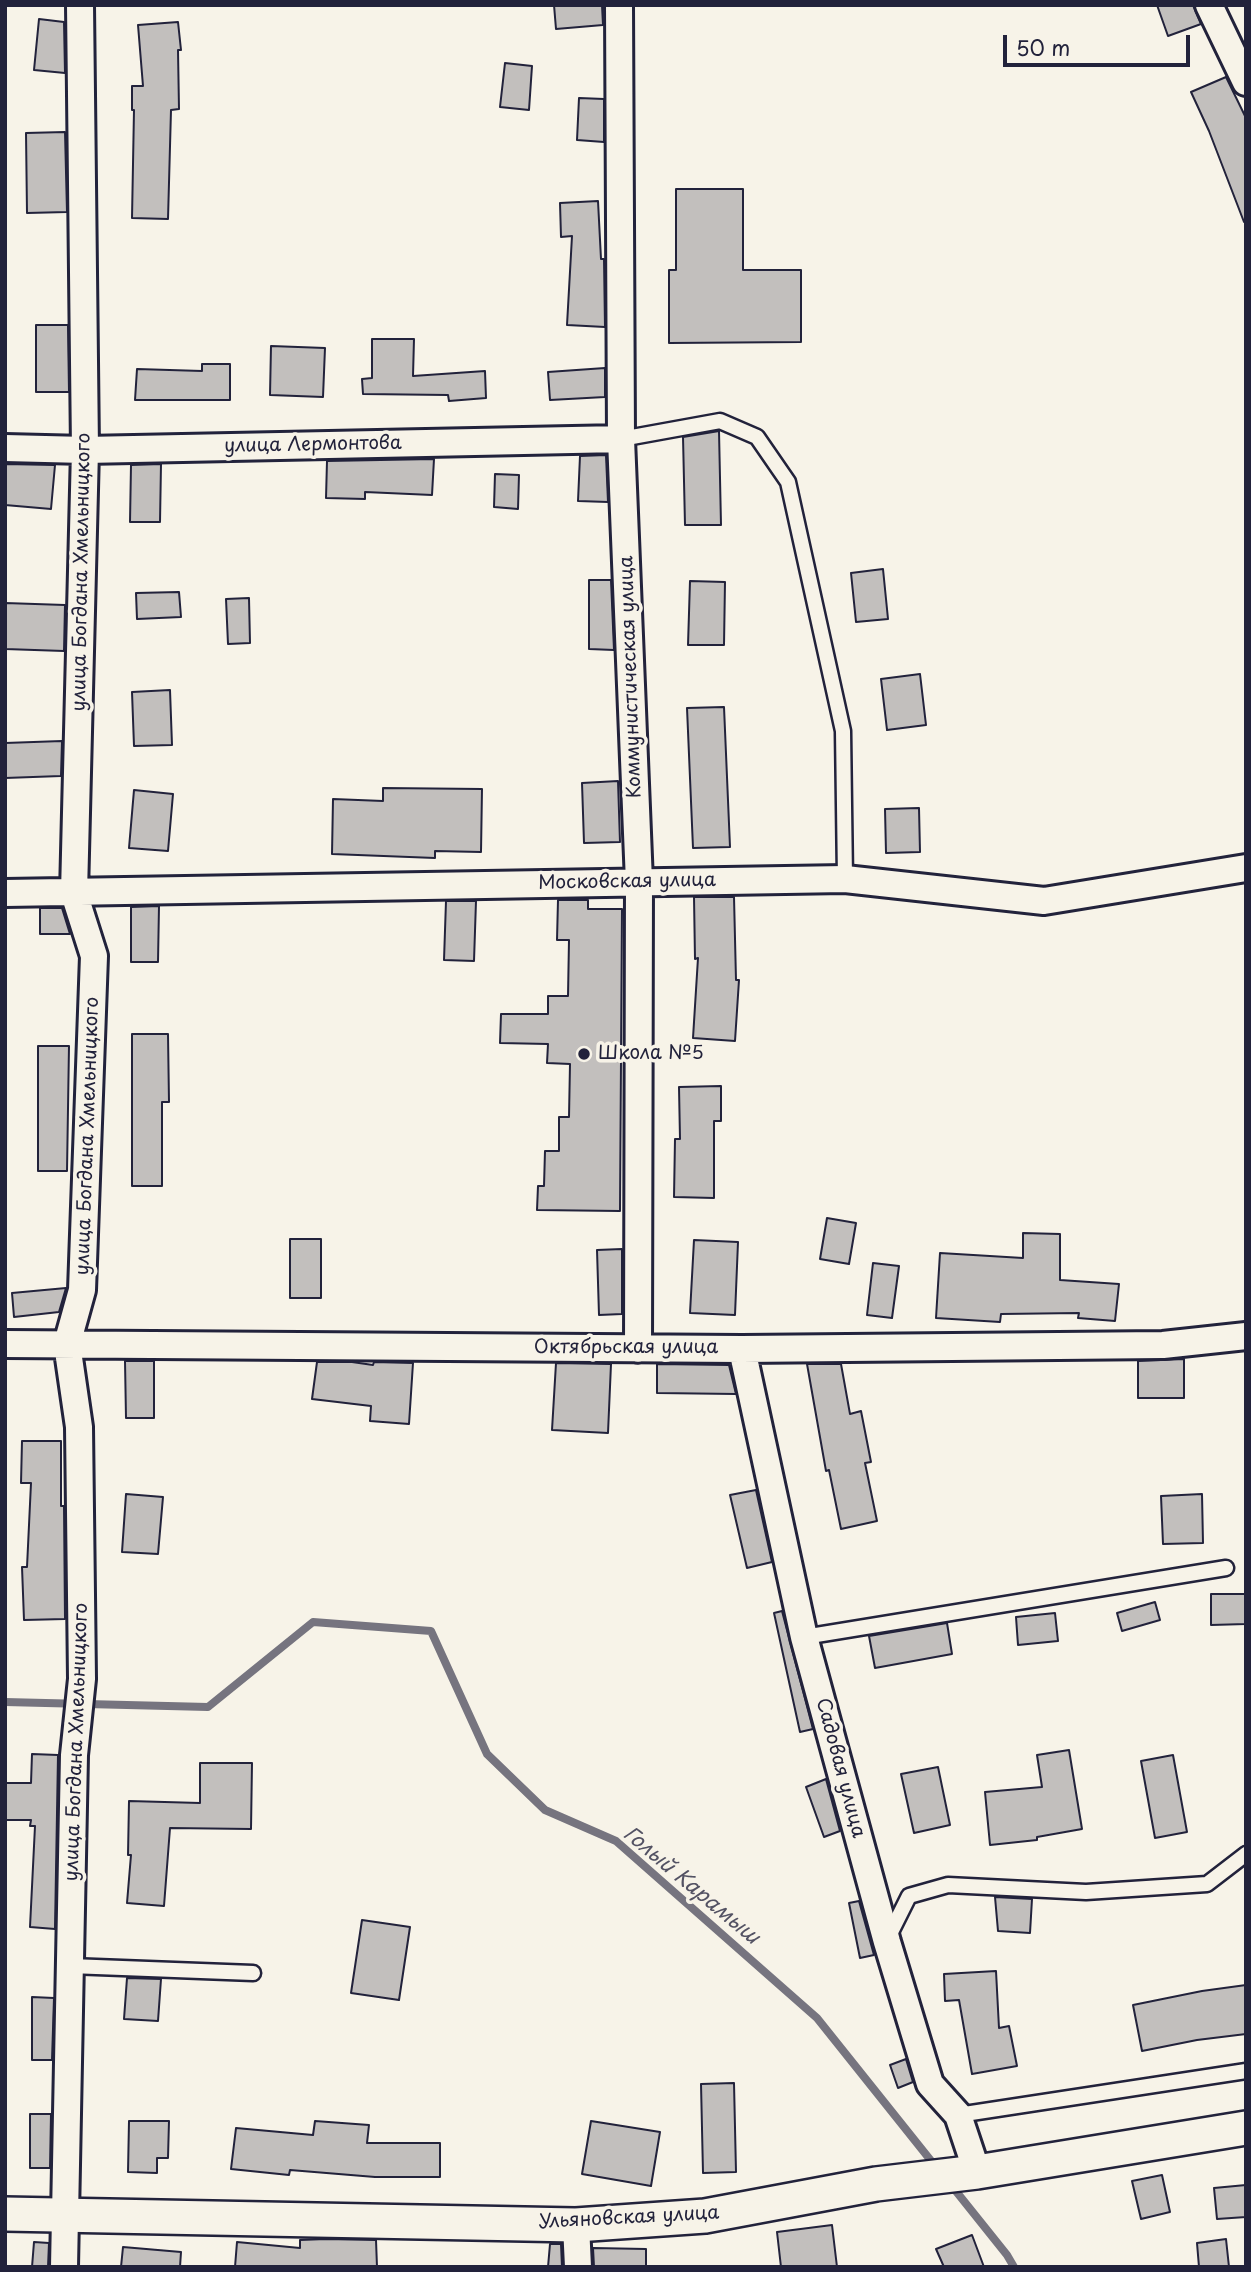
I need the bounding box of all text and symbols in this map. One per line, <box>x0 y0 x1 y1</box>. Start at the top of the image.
scale bar <box>1006 21 1193 65</box>
text: 50 m <box>1016 31 1070 63</box>
street label: улица Богдана Хмельницкого <box>68 432 96 712</box>
street label: улица Лермонтова <box>224 432 402 458</box>
street label: Коммунистическая улица <box>615 555 647 799</box>
street label: Московская улица <box>538 869 716 895</box>
street label: улица Богдана Хмельницкого <box>72 996 104 1276</box>
place label: Школа №5 <box>598 1043 704 1065</box>
marker: Школа №5 <box>576 1046 592 1062</box>
street label: Октябрьская улица <box>534 1337 718 1359</box>
street label: улица Богдана Хмельницкого <box>61 1602 93 1882</box>
street label: Садовая улица <box>810 1696 870 1840</box>
water label: Голый Карамыш <box>618 1822 764 1950</box>
street label: Ульяновская улица <box>538 2202 720 2234</box>

